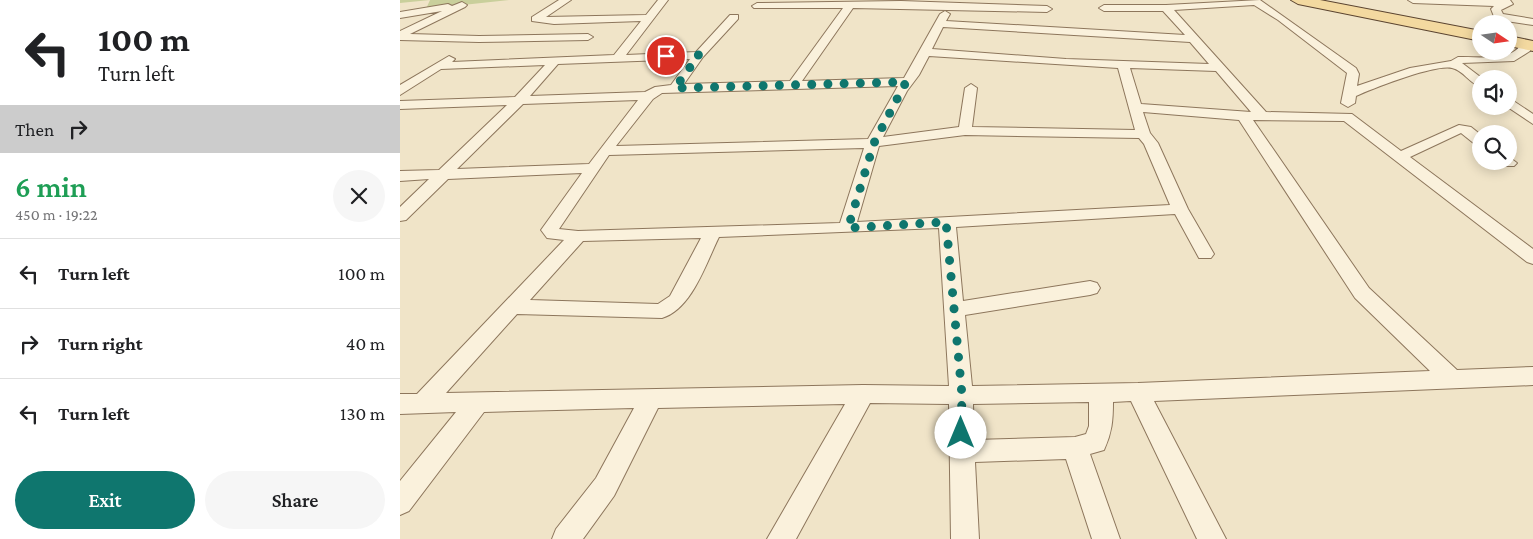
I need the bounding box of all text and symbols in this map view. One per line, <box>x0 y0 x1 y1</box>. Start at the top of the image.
north arrow <box>1472 15 1518 60</box>
map controls <box>1472 15 1517 170</box>
icon: left <box>15 20 80 85</box>
text: 100 m <box>98 20 190 59</box>
pin <box>645 35 687 77</box>
icon: arrive <box>652 42 680 70</box>
text: Turn left <box>98 61 175 86</box>
button: sound <box>1472 70 1517 115</box>
icon: right <box>64 115 92 143</box>
text: Then <box>15 119 54 140</box>
button: search <box>1472 125 1517 170</box>
text: 6 min <box>15 170 87 203</box>
button: close <box>333 170 385 222</box>
text: 450 m · 19:22 <box>15 206 98 223</box>
icon: left <box>15 260 43 288</box>
text: Turn left <box>58 263 130 284</box>
text: 100 m <box>338 263 385 284</box>
icon: right <box>15 330 43 358</box>
text: Turn right <box>58 333 143 354</box>
text: 40 m <box>346 333 385 354</box>
icon: left <box>15 400 43 428</box>
text: Turn left <box>58 403 130 424</box>
text: 130 m <box>340 403 385 424</box>
position arrow <box>934 406 986 458</box>
button: Exit <box>15 471 195 529</box>
button: Share <box>205 471 385 529</box>

